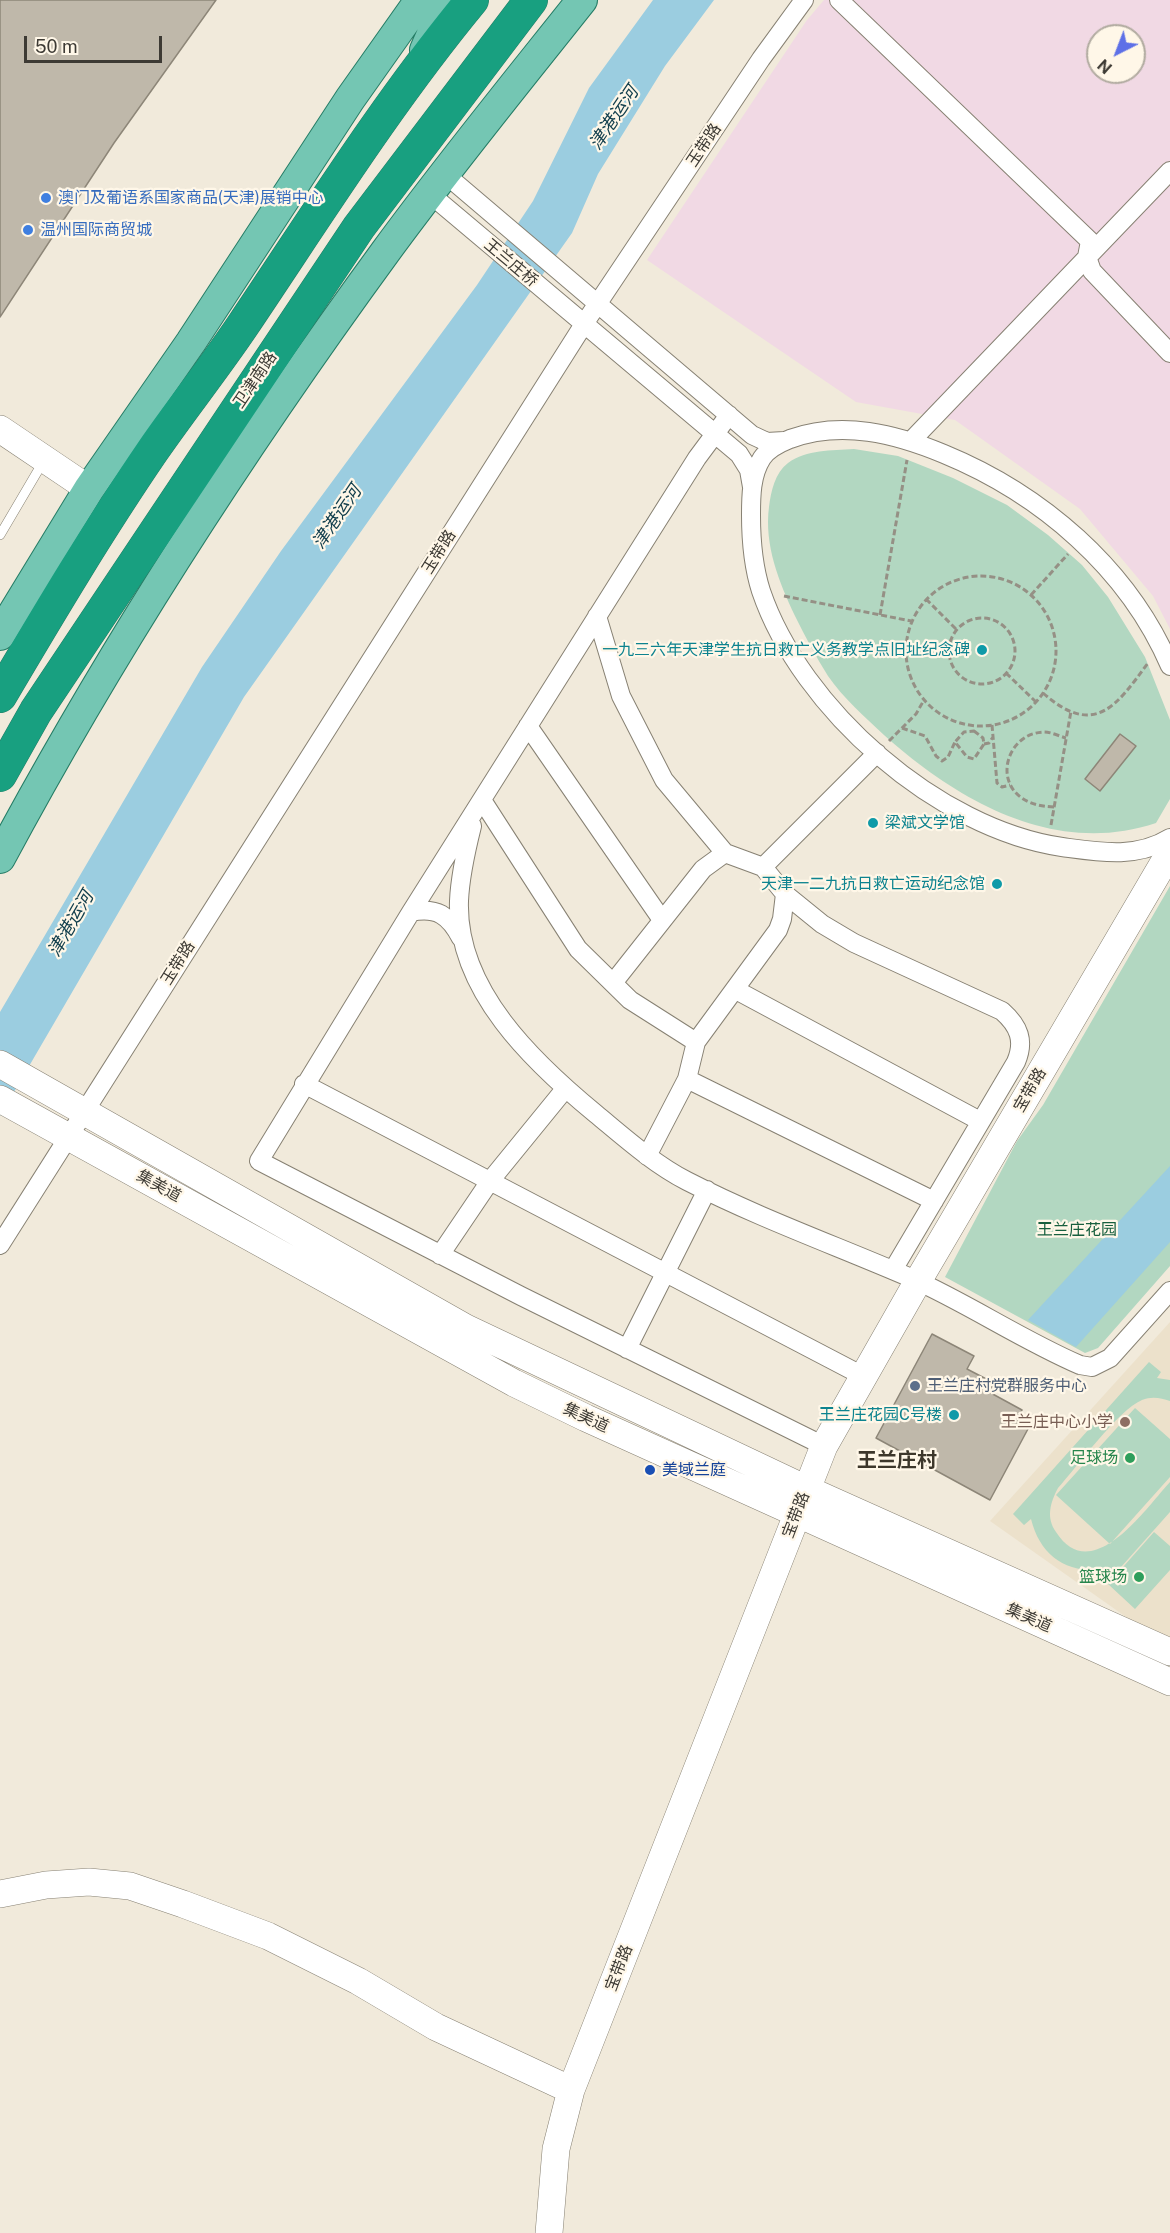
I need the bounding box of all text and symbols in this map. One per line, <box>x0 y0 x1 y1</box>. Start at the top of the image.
scale bar <box>27 24 165 62</box>
north arrow <box>1086 24 1146 84</box>
text: 50 m <box>35 36 78 57</box>
text: N <box>1094 55 1116 78</box>
water label: 津港运河 <box>585 82 643 154</box>
street label: 玉带路 <box>683 120 725 170</box>
place label: 澳门及葡语系国家商品(天津)展销中心 <box>58 188 324 208</box>
marker: 澳门及葡语系国家商品(天津)展销中心 <box>39 191 53 205</box>
place label: 温州国际商贸城 <box>40 220 152 240</box>
marker: 温州国际商贸城 <box>21 223 35 237</box>
street label: 王兰庄桥 <box>480 235 542 291</box>
street label: 卫津南路 <box>229 348 281 412</box>
water label: 津港运河 <box>308 481 366 553</box>
street label: 玉带路 <box>418 527 460 577</box>
place label: 一九三六年天津学生抗日救亡义务教学点旧址纪念碑 <box>602 640 970 660</box>
marker: 一九三六年天津学生抗日救亡义务教学点旧址纪念碑 <box>975 643 989 657</box>
place label: 梁斌文学馆 <box>885 813 965 833</box>
marker: 梁斌文学馆 <box>866 816 880 830</box>
place label: 天津一二九抗日救亡运动纪念馆 <box>761 874 985 894</box>
marker: 天津一二九抗日救亡运动纪念馆 <box>990 877 1004 891</box>
water label: 津港运河 <box>44 887 98 961</box>
street label: 玉带路 <box>157 938 199 988</box>
street label: 宝带路 <box>1010 1064 1050 1116</box>
street label: 集美道 <box>133 1166 185 1206</box>
park label: 王兰庄花园 <box>1037 1220 1117 1240</box>
place label: 王兰庄村党群服务中心 <box>927 1376 1087 1396</box>
marker: 王兰庄村党群服务中心 <box>908 1379 922 1393</box>
street label: 集美道 <box>560 1399 612 1437</box>
place label: 王兰庄花园C号楼 <box>819 1405 942 1425</box>
marker: 王兰庄花园C号楼 <box>947 1408 961 1422</box>
place label: 王兰庄中心小学 <box>1001 1412 1113 1432</box>
marker: 王兰庄中心小学 <box>1118 1415 1132 1429</box>
place label: 足球场 <box>1070 1448 1118 1468</box>
district label: 王兰庄村 <box>857 1449 937 1473</box>
marker: 足球场 <box>1123 1451 1137 1465</box>
place label: 美域兰庭 <box>662 1460 726 1480</box>
marker: 美域兰庭 <box>643 1463 657 1477</box>
street label: 宝带路 <box>778 1489 814 1541</box>
place label: 篮球场 <box>1079 1567 1127 1587</box>
marker: 篮球场 <box>1132 1570 1146 1584</box>
street label: 集美道 <box>1003 1599 1055 1637</box>
street label: 宝带路 <box>601 1942 637 1994</box>

